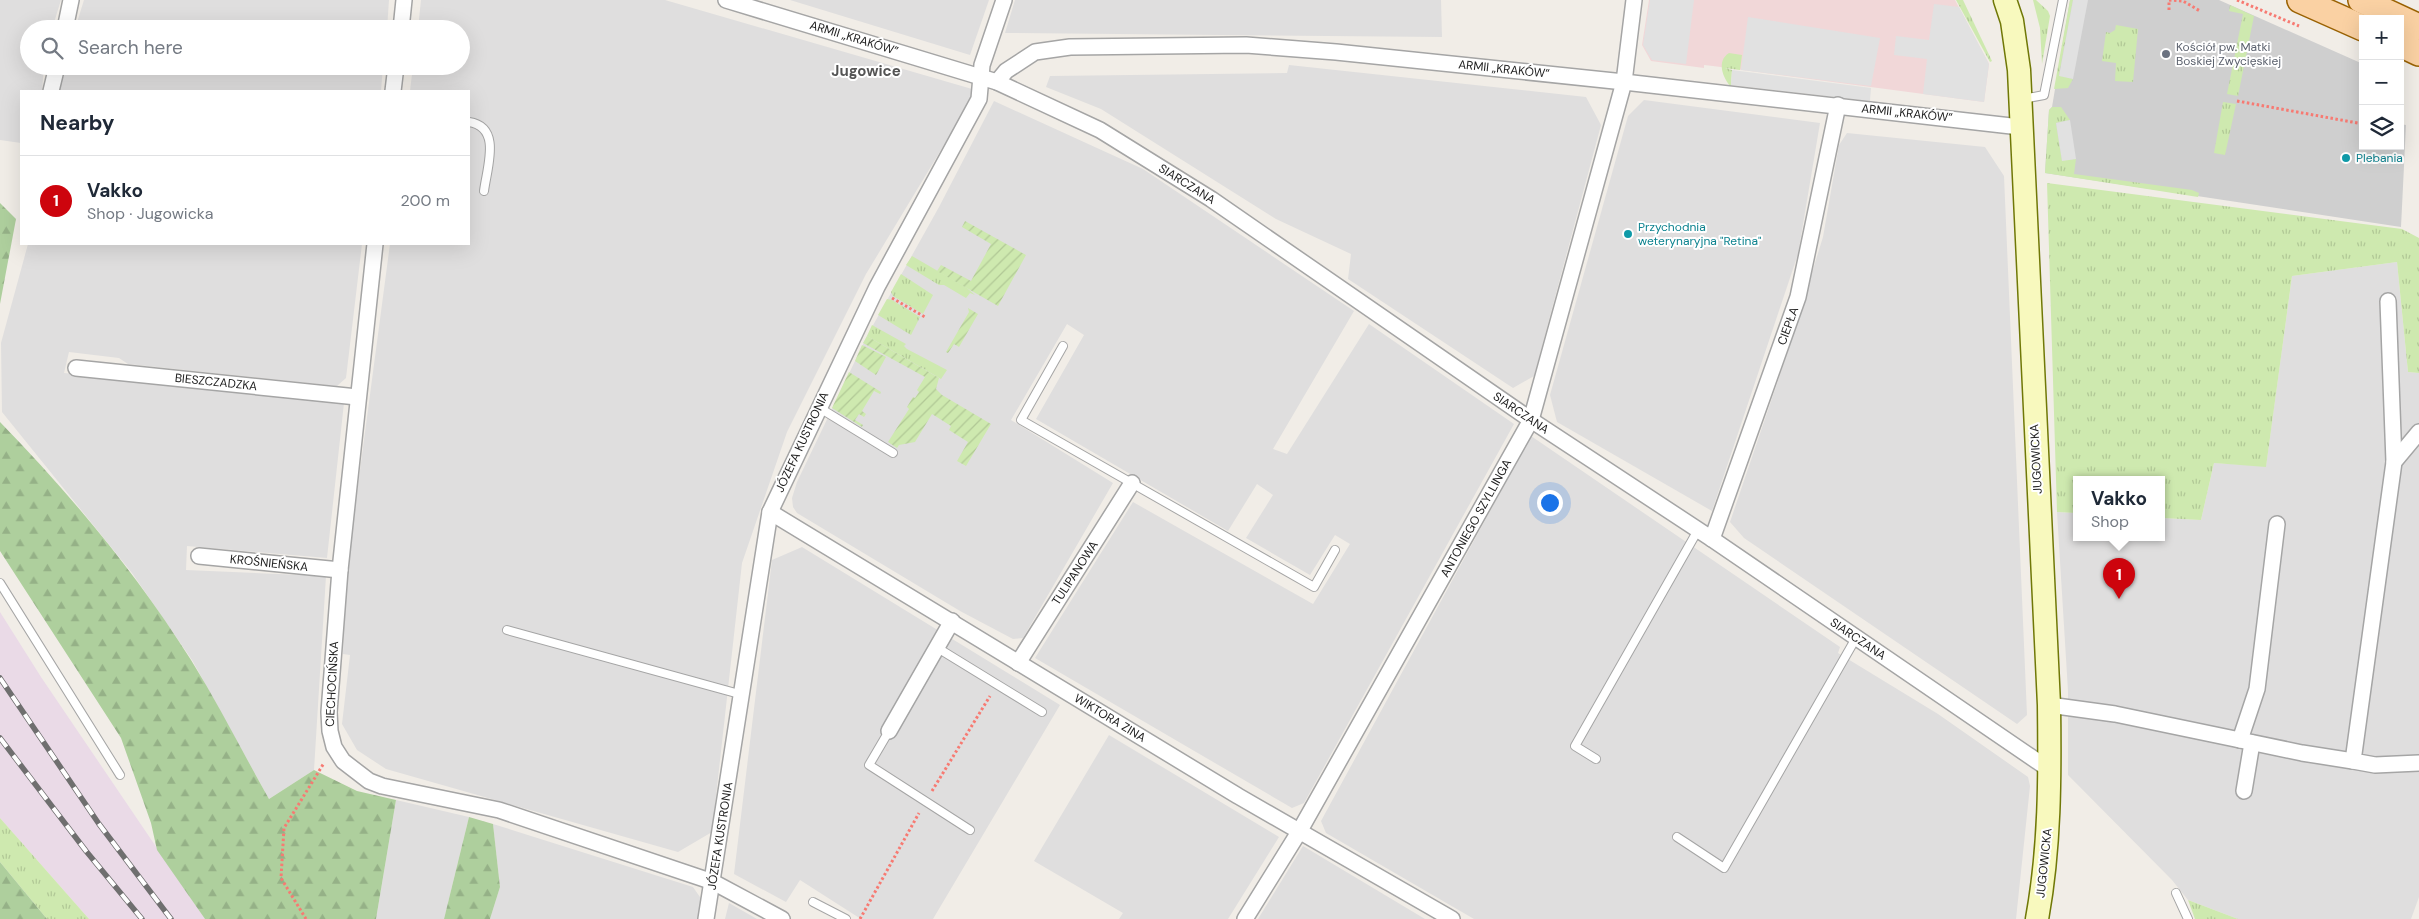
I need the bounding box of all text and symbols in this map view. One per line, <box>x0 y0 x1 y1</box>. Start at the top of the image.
map controls <box>2359 15 2404 150</box>
button: + <box>2359 15 2404 60</box>
street label: ARMII „KRAKÓW” <box>808 17 901 59</box>
search box <box>20 20 470 75</box>
icon: search <box>38 34 66 62</box>
text: Search here <box>78 35 183 60</box>
place label: Kościół pw. Matki Boskiej Zwycięskiej <box>2176 39 2281 69</box>
marker: Kościół pw. Matki Boskiej Zwycięskiej <box>2160 48 2172 60</box>
street label: ARMII „KRAKÓW” <box>1458 56 1551 82</box>
button: − <box>2359 60 2404 105</box>
district label: Jugowice <box>831 61 901 81</box>
street label: ARMII „KRAKÓW” <box>1861 100 1954 126</box>
button: layers <box>2359 105 2404 150</box>
text: Nearby <box>40 109 114 137</box>
place label: Plebania <box>2356 150 2403 166</box>
marker: Plebania <box>2340 152 2352 164</box>
street label: SIARCZANA <box>1156 160 1218 208</box>
text: Vakko <box>87 178 143 203</box>
text: 1 <box>53 190 59 211</box>
text: 200 m <box>401 190 450 211</box>
text: Shop · Jugowicka <box>87 203 214 224</box>
place label: Przychodnia weterynaryjna "Retina" <box>1638 219 1762 249</box>
marker: Przychodnia weterynaryjna "Retina" <box>1622 228 1634 240</box>
street label: CIEPŁA <box>1774 305 1802 347</box>
street label: BIESZCZADZKA <box>174 370 258 394</box>
street label: SIARCZANA <box>1490 388 1552 438</box>
street label: JÓZEFA KUSTRONIA <box>772 389 832 495</box>
street label: JUGOWICKA <box>2026 424 2046 494</box>
street label: ANTONIEGO SZYLLINGA <box>1437 456 1515 580</box>
popup <box>2073 476 2165 541</box>
text: Vakko <box>2091 486 2147 511</box>
your location <box>1537 490 1563 516</box>
text: Shop <box>2091 511 2129 532</box>
street label: TULIPANOWA <box>1048 538 1102 608</box>
street label: KROŚNIEŃSKA <box>229 551 309 575</box>
pin: 1 <box>2103 558 2135 599</box>
street label: SIARCZANA <box>1827 614 1889 664</box>
street label: CIECHOCIŃSKA <box>322 641 342 727</box>
street label: WIKTORA ZINA <box>1071 690 1149 746</box>
street label: JÓZEFA KUSTRONIA <box>704 781 736 891</box>
street label: JUGOWICKA <box>2032 827 2056 899</box>

